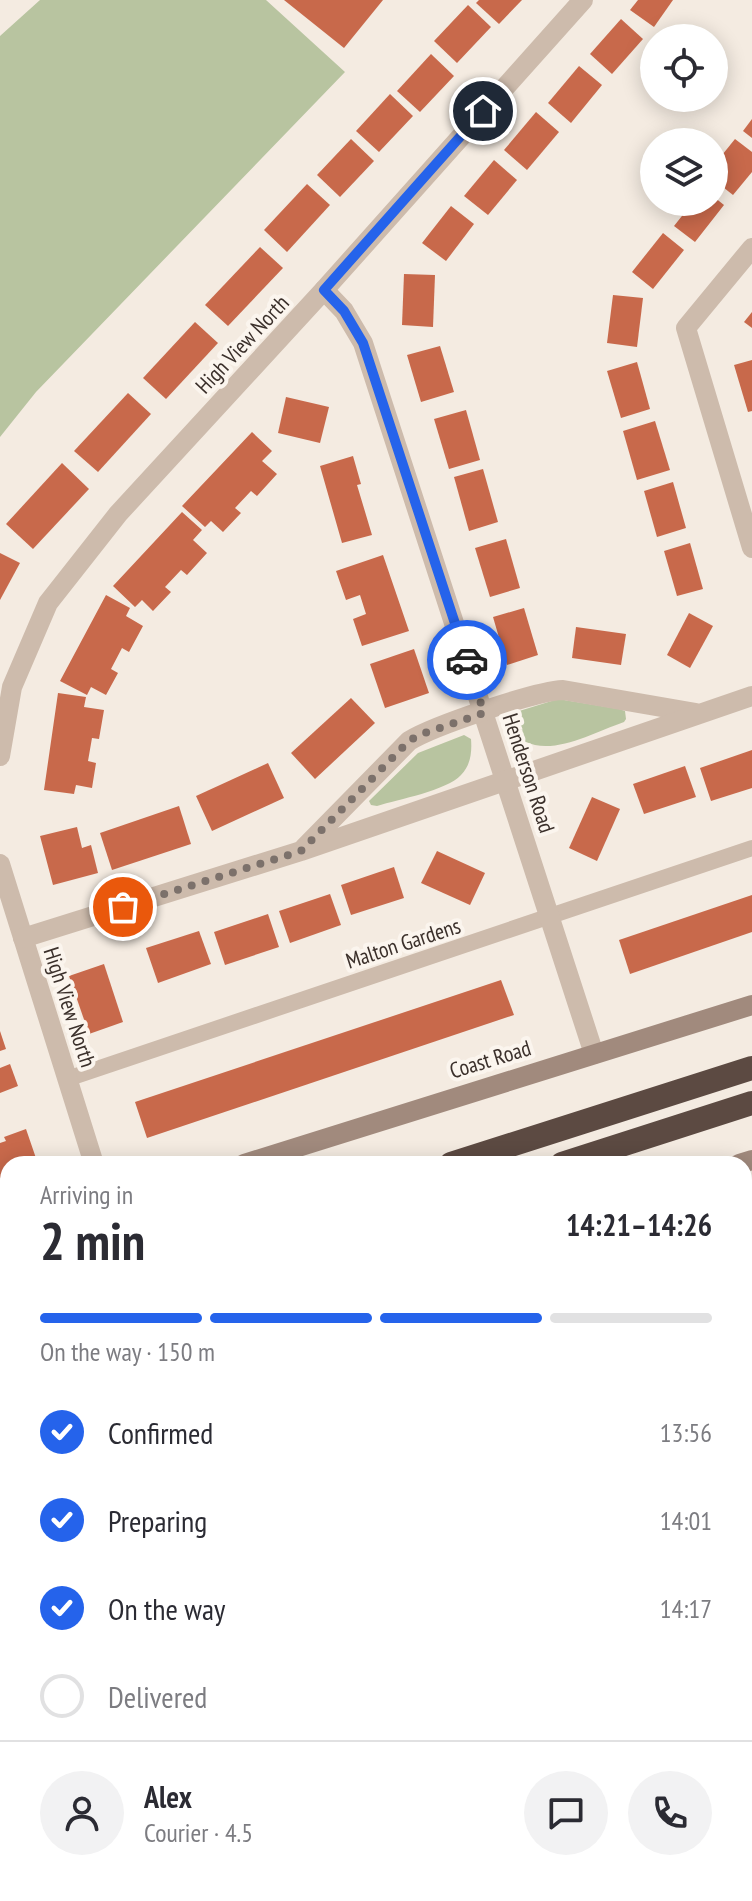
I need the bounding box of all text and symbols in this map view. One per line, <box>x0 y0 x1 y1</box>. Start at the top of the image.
map controls <box>640 24 728 216</box>
button: locate <box>640 24 728 112</box>
pin <box>449 77 517 145</box>
icon: home <box>461 89 505 133</box>
button: layers <box>640 128 728 216</box>
street label: High View North <box>189 289 295 399</box>
courier <box>427 620 507 700</box>
icon: car <box>445 638 489 682</box>
street label: Henderson Road <box>497 710 561 836</box>
pin <box>89 873 157 941</box>
icon: bag <box>101 885 145 929</box>
street label: Malton Gardens <box>342 911 464 975</box>
street label: High View North <box>37 943 103 1071</box>
street label: Coast Road <box>446 1033 534 1085</box>
text: Arriving in <box>40 1178 133 1211</box>
text: 14:21–14:26 <box>566 1205 712 1244</box>
text: 2 min <box>40 1207 145 1274</box>
text: On the way · 150 m <box>40 1335 215 1368</box>
icon: check <box>40 1410 84 1454</box>
text: Confirmed <box>108 1413 213 1452</box>
text: 13:56 <box>660 1416 712 1449</box>
icon: check <box>40 1498 84 1542</box>
text: Preparing <box>108 1501 207 1540</box>
text: 14:01 <box>660 1504 712 1537</box>
icon: check <box>40 1586 84 1630</box>
text: On the way <box>108 1589 225 1628</box>
text: 14:17 <box>660 1592 712 1625</box>
text: Delivered <box>108 1677 207 1716</box>
button: person <box>40 1771 124 1855</box>
button: chat <box>524 1771 608 1855</box>
button: phone <box>628 1771 712 1855</box>
text: Alex <box>144 1777 192 1816</box>
text: Courier · 4.5 <box>144 1816 253 1849</box>

